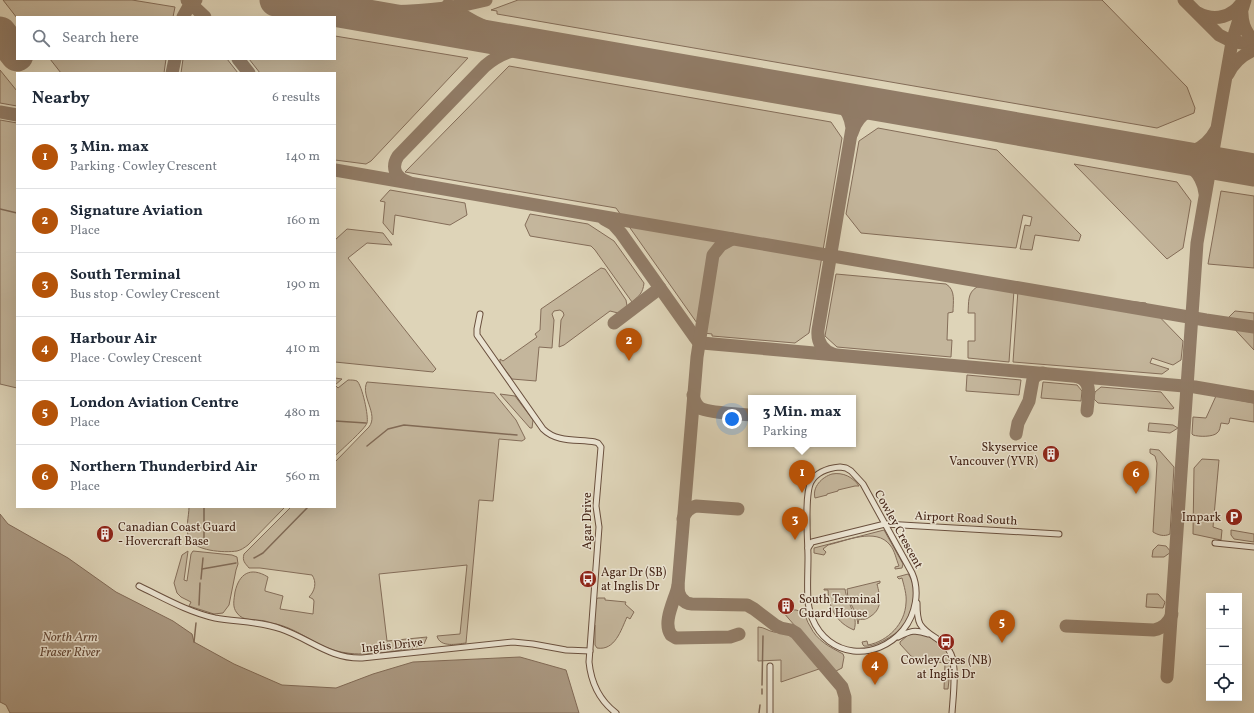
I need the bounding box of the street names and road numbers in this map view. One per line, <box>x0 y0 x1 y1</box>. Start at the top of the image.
street label: Cowley Crescent <box>870 487 926 571</box>
street label: Agar Drive <box>580 492 596 550</box>
street label: Airport Road South <box>914 508 1018 530</box>
street label: Inglis Drive <box>361 635 424 657</box>

